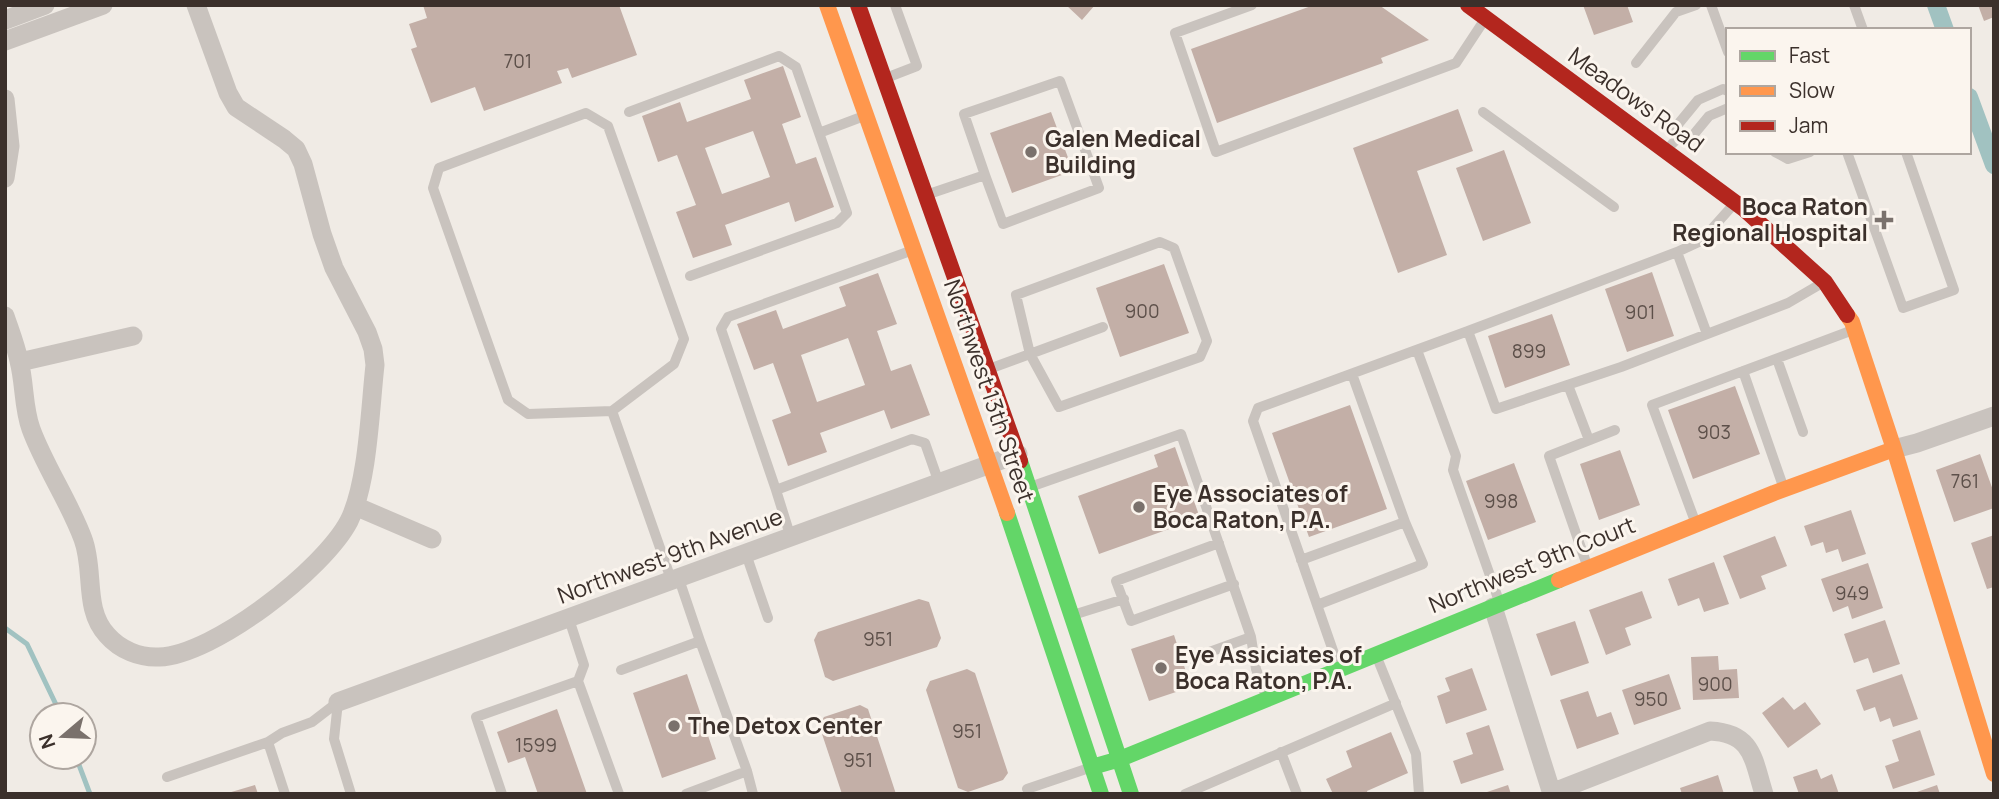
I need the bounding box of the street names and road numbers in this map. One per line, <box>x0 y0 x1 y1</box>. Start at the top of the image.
street label: Meadows Road <box>1562 39 1711 159</box>
street label: Northwest 13th Street <box>937 275 1043 506</box>
street label: Northwest 9th Avenue <box>553 499 787 611</box>
street label: Northwest 9th Court <box>1424 508 1640 620</box>

